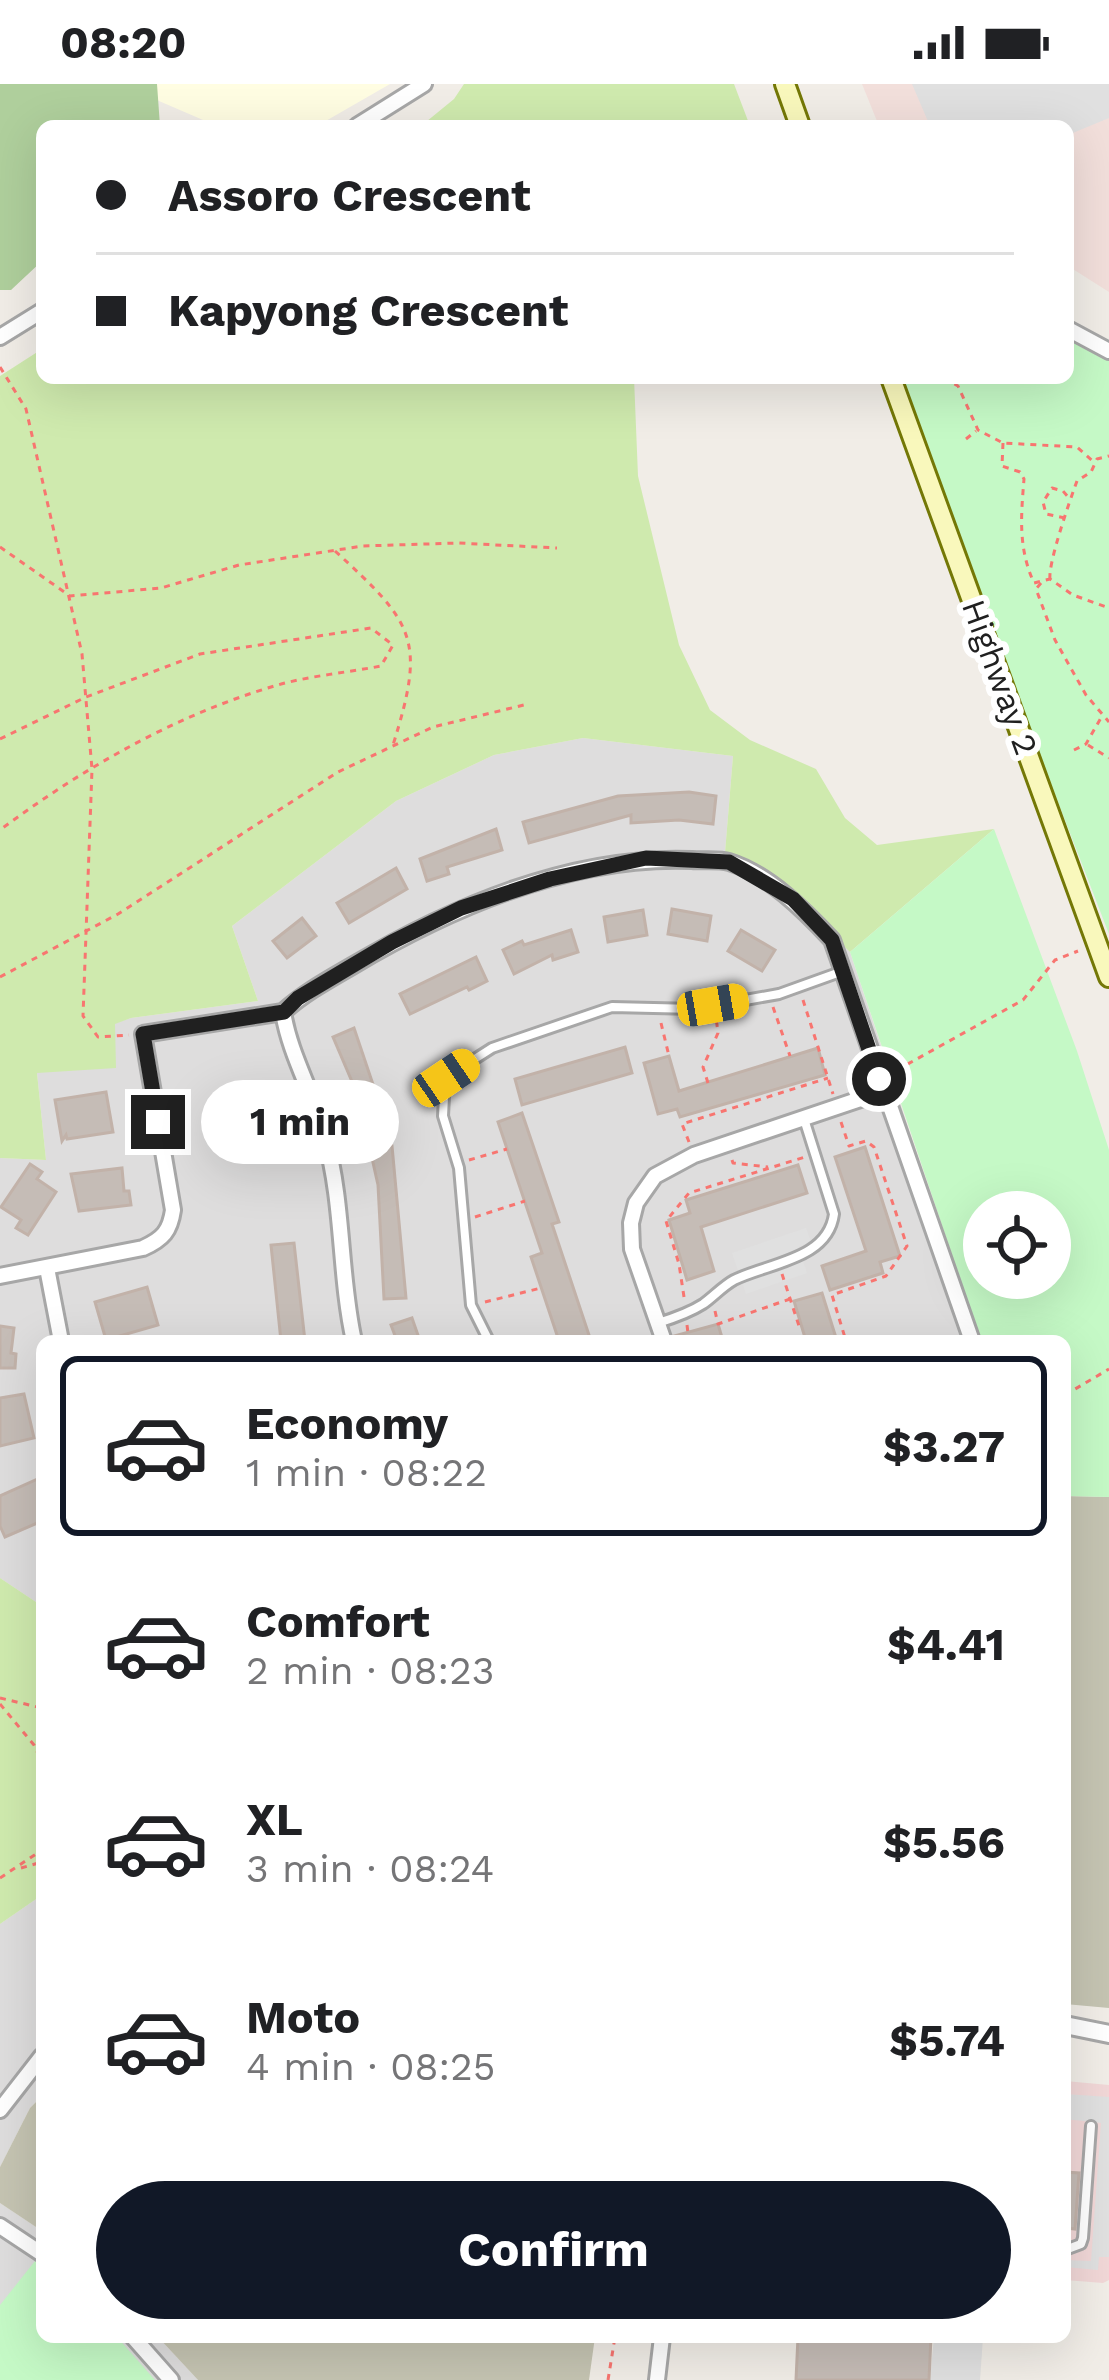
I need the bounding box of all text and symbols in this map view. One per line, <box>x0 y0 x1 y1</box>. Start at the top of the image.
text: 08:20 <box>60 16 187 69</box>
text: Assoro Crescent <box>168 169 531 222</box>
text: Kapyong Crescent <box>168 284 568 337</box>
street label: Highway 2 <box>954 594 1046 760</box>
car <box>674 981 752 1029</box>
car <box>406 1043 486 1113</box>
route start <box>852 1052 906 1106</box>
callout: 1 min <box>200 1080 398 1164</box>
route end <box>131 1095 185 1149</box>
text: 1 min <box>250 1099 350 1144</box>
map controls <box>963 1191 1071 1299</box>
button: locate <box>963 1191 1071 1299</box>
icon: car <box>102 1392 210 1500</box>
text: Economy <box>246 1397 448 1450</box>
text: $3.27 <box>883 1420 1005 1473</box>
text: 1 min · 08:22 <box>246 1450 487 1495</box>
icon: car <box>102 1590 210 1698</box>
text: Comfort <box>246 1595 430 1648</box>
text: $4.41 <box>887 1618 1005 1671</box>
text: 2 min · 08:23 <box>246 1648 494 1693</box>
icon: car <box>102 1788 210 1896</box>
text: XL <box>246 1793 303 1846</box>
text: $5.56 <box>883 1816 1005 1869</box>
text: 3 min · 08:24 <box>246 1846 494 1891</box>
icon: car <box>102 1986 210 2094</box>
text: Moto <box>246 1991 360 2044</box>
text: $5.74 <box>889 2014 1005 2067</box>
text: 4 min · 08:25 <box>246 2044 495 2089</box>
button: Confirm <box>96 2181 1011 2319</box>

